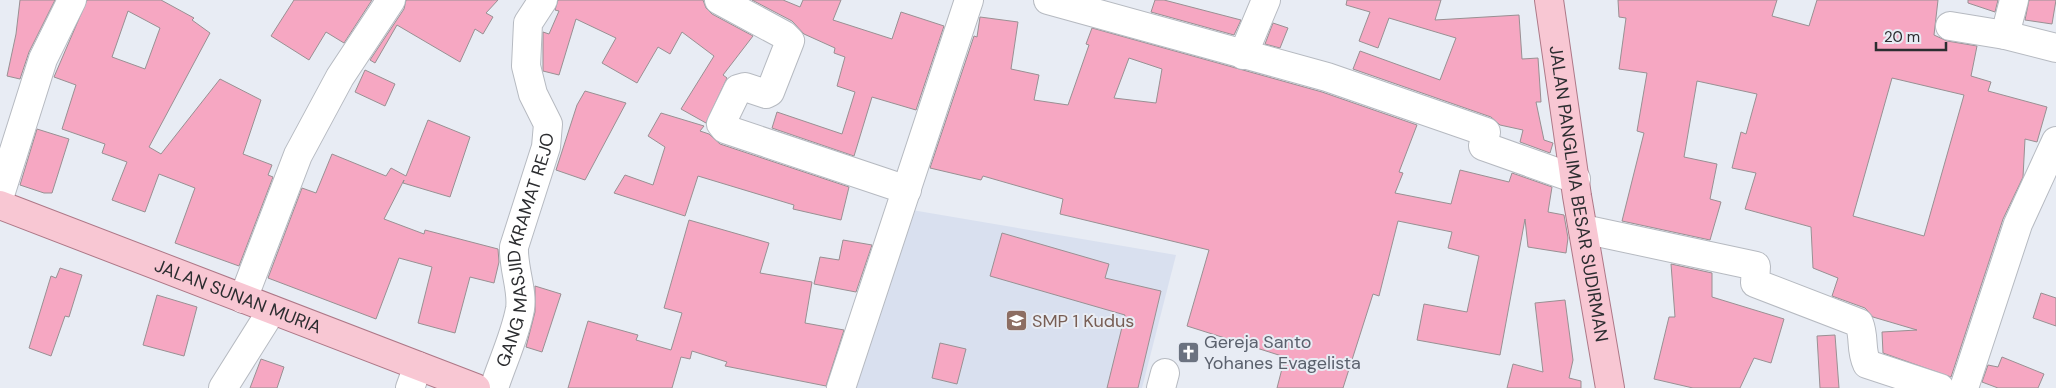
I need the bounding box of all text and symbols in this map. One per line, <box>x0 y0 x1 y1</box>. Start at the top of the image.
scale bar <box>1876 20 1946 52</box>
text: 20 m <box>1884 27 1920 47</box>
street label: JALAN PANGLIMA BESAR SUDIRMAN <box>1544 44 1614 344</box>
street label: GANG MASJID KRAMAT REJO <box>490 132 559 371</box>
street label: JALAN SUNAN MURIA <box>151 254 325 339</box>
school or university icon: SMP 1 Kudus <box>1004 309 1028 333</box>
place label: SMP 1 Kudus <box>1032 309 1134 333</box>
place label: Gereja Santo Yohanes Evagelista <box>1204 330 1361 375</box>
church icon: Gereja Santo Yohanes Evagelista <box>1176 340 1200 364</box>

